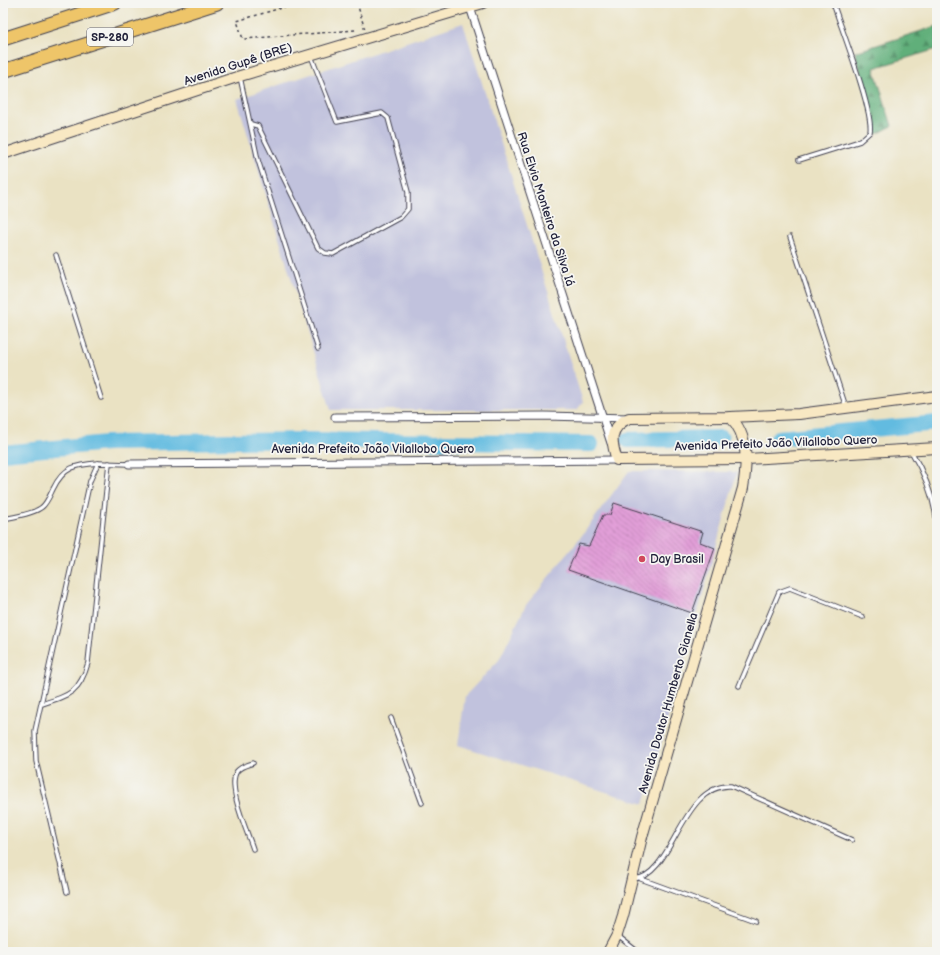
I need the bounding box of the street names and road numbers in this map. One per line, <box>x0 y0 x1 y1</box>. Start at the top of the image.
road number: SP-280 <box>87 28 133 46</box>
street label: Avenida Gupê (BRE) <box>182 40 294 89</box>
street label: Rua Elvio Monteiro da Silva Iá <box>513 130 578 288</box>
street label: Avenida Prefeito João Vilallobo Quero <box>674 432 878 455</box>
street label: Avenida Prefeito João Vilallobo Quero <box>272 442 475 457</box>
street label: Avenida Doutor Humberto Gianella <box>635 611 702 795</box>

